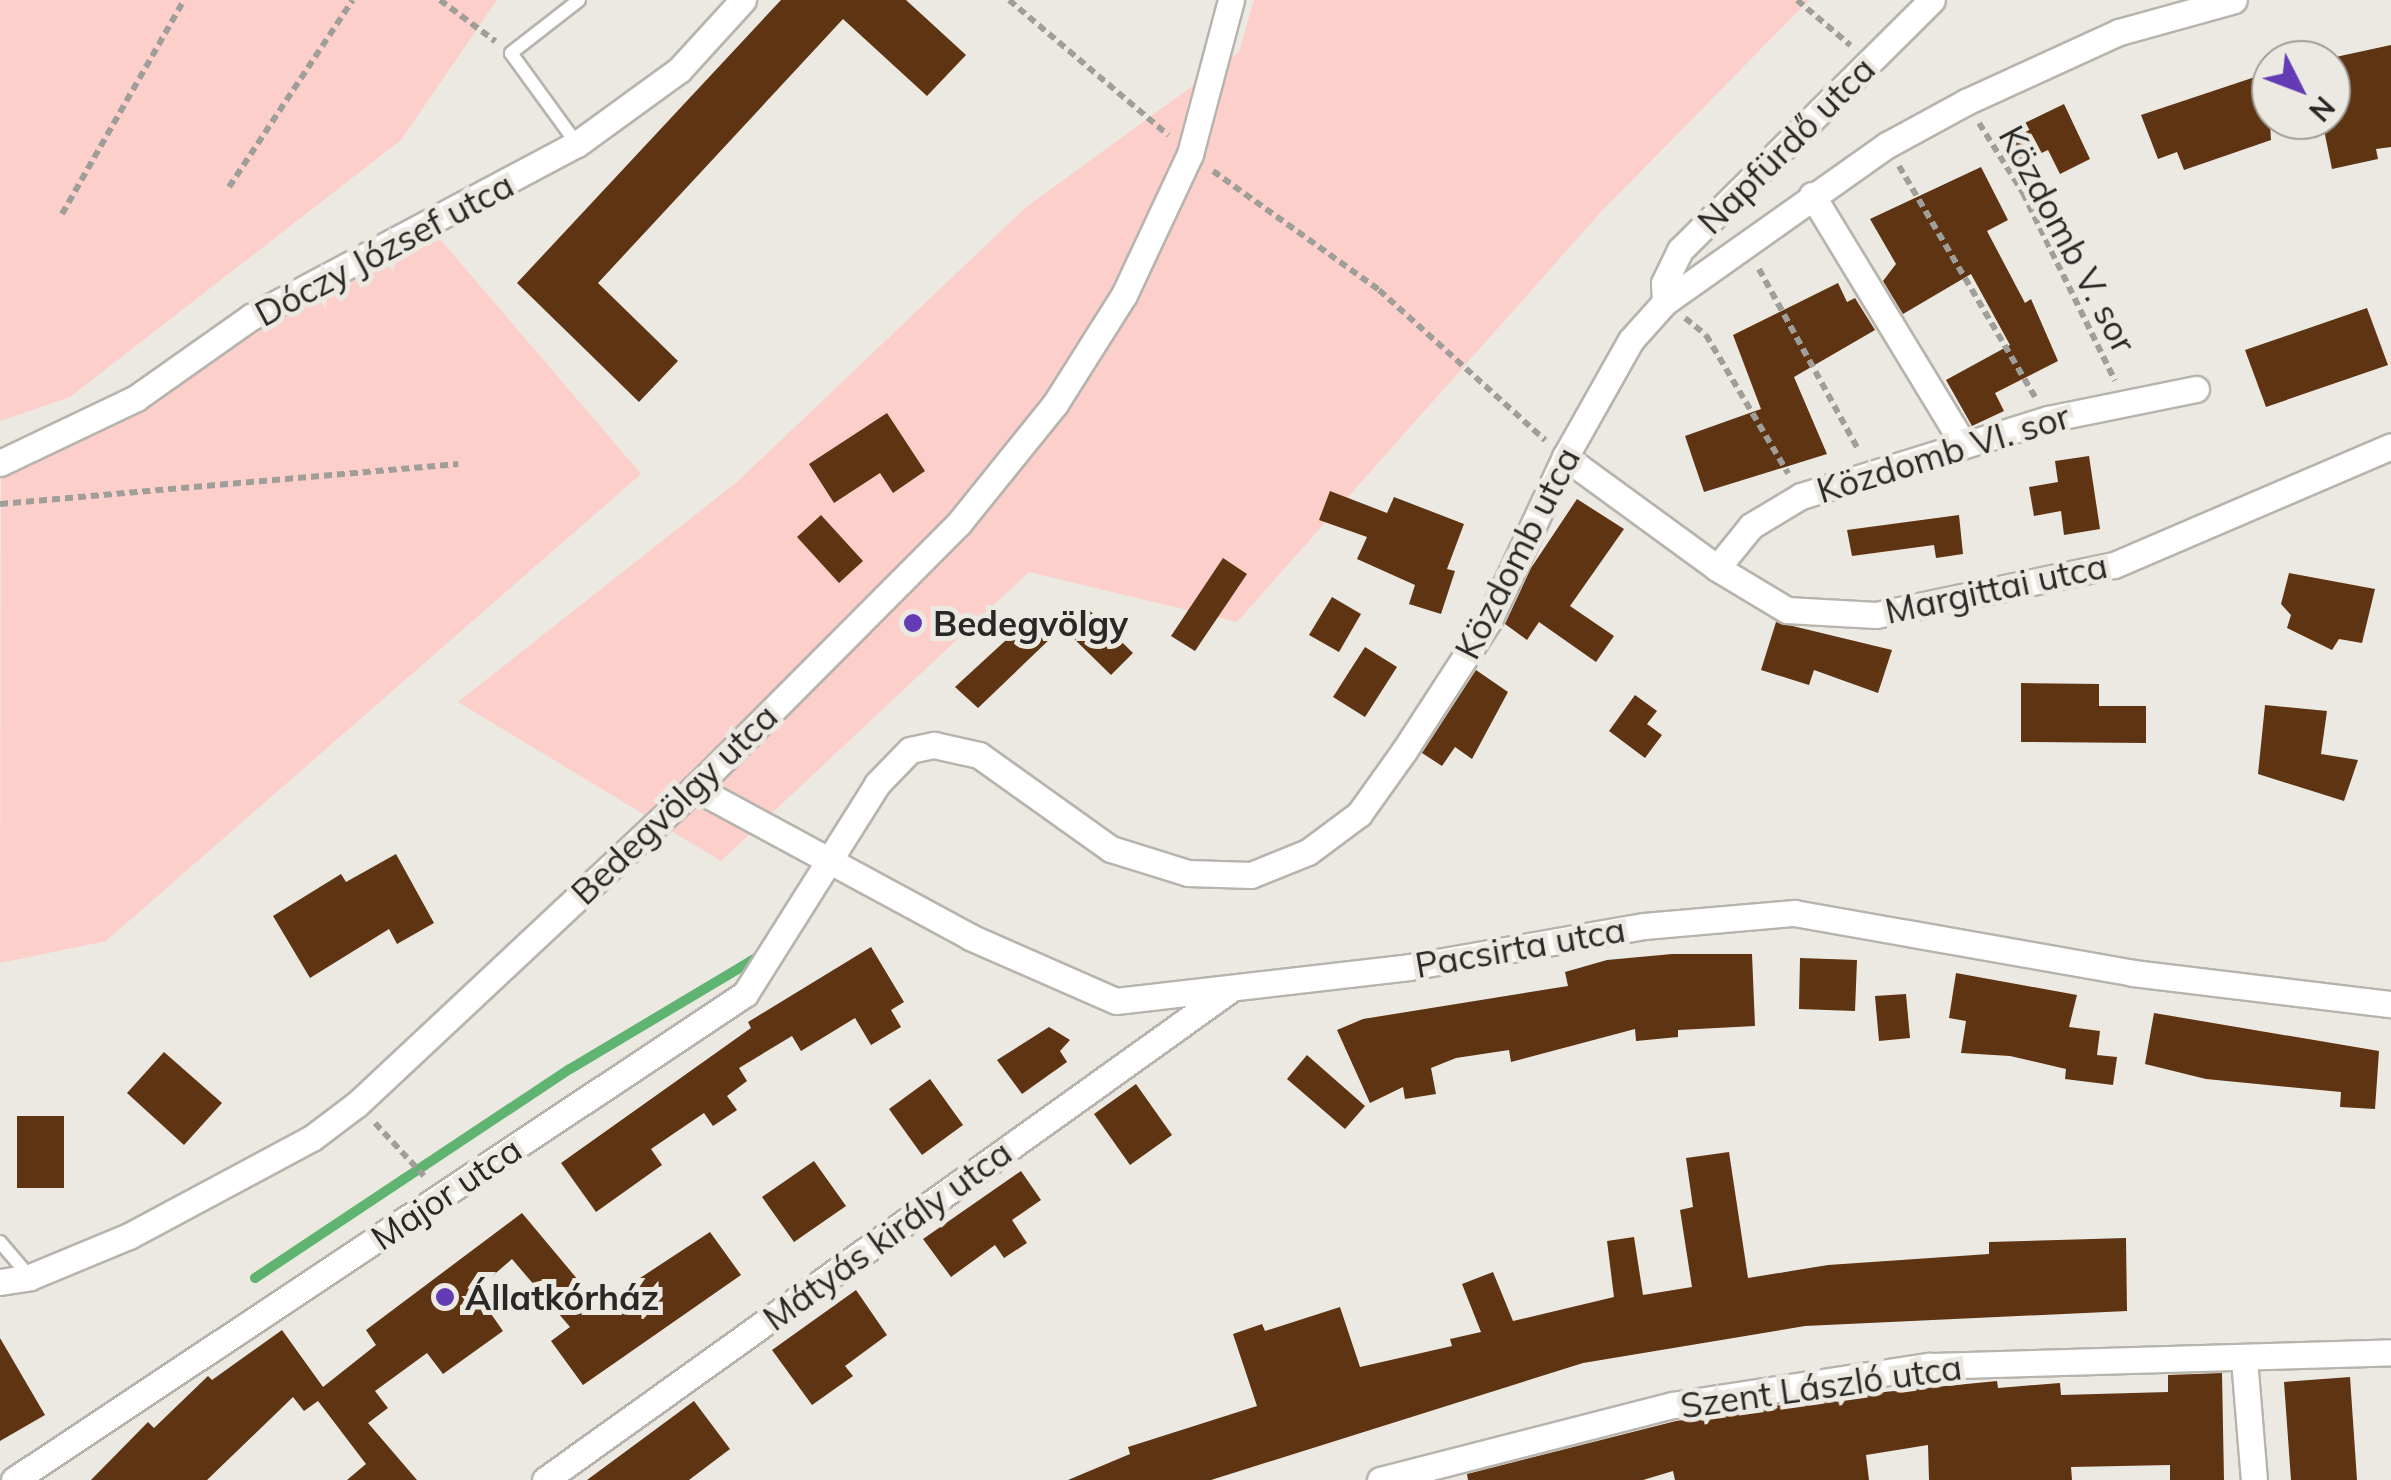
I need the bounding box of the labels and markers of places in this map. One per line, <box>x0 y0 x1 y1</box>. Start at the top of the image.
place label: Bedegvölgy <box>933 602 1128 644</box>
marker: Bedegvölgy <box>902 612 924 634</box>
place label: Állatkórház <box>465 1276 659 1318</box>
marker: Állatkórház <box>434 1286 456 1308</box>

